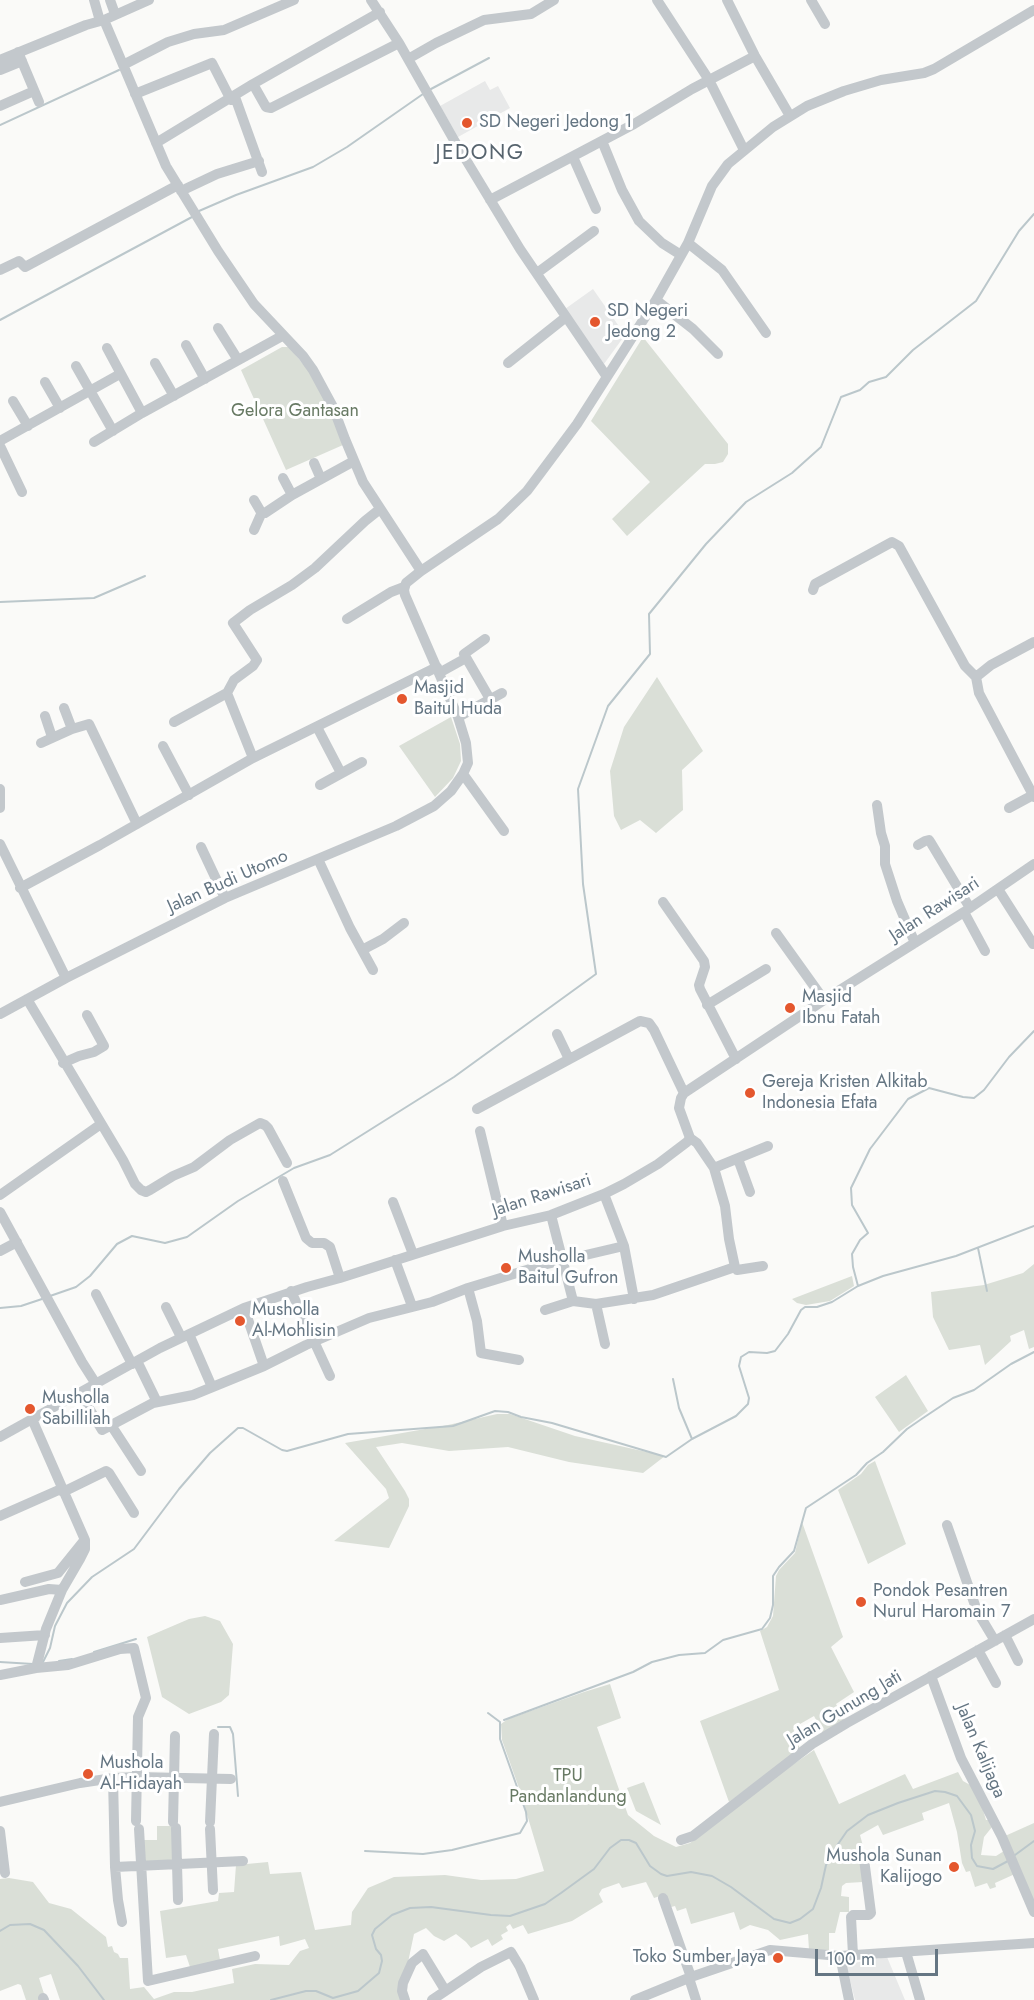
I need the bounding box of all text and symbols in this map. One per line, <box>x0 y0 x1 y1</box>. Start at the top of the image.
place label: SD Negeri Jedong 1 <box>479 112 632 134</box>
marker: SD Negeri Jedong 1 <box>460 116 474 130</box>
district label: JEDONG <box>435 141 525 167</box>
place label: SD Negeri Jedong 2 <box>607 301 688 344</box>
marker: SD Negeri Jedong 2 <box>588 315 602 329</box>
park label: Gelora Gantasan <box>231 401 359 423</box>
place label: Masjid Baitul Huda <box>414 678 502 720</box>
marker: Masjid Baitul Huda <box>395 692 409 706</box>
street label: Jalan Budi Utomo <box>164 846 292 918</box>
street label: Jalan Rawisari <box>886 873 984 947</box>
place label: Masjid Ibnu Fatah <box>802 987 881 1030</box>
marker: Masjid Ibnu Fatah <box>783 1001 797 1015</box>
place label: Gereja Kristen Alkitab Indonesia Efata <box>762 1072 928 1114</box>
marker: Gereja Kristen Alkitab Indonesia Efata <box>743 1086 757 1100</box>
street label: Jalan Rawisari <box>490 1170 594 1222</box>
place label: Musholla Baitul Gufron <box>518 1247 618 1290</box>
marker: Musholla Baitul Gufron <box>499 1261 513 1275</box>
place label: Musholla Al-Mohlisin <box>252 1300 336 1342</box>
marker: Musholla Al-Mohlisin <box>233 1314 247 1328</box>
place label: Musholla Sabillilah <box>42 1388 111 1430</box>
marker: Musholla Sabillilah <box>23 1402 37 1416</box>
place label: Pondok Pesantren Nurul Haromain 7 <box>873 1581 1011 1624</box>
marker: Pondok Pesantren Nurul Haromain 7 <box>854 1595 868 1609</box>
street label: Jalan Gunung Jati <box>784 1666 906 1752</box>
street label: Jalan Kalijaga <box>950 1701 1010 1801</box>
place label: Mushola Al-Hidayah <box>100 1753 182 1796</box>
park label: TPU Pandanlandung <box>509 1766 627 1808</box>
marker: Mushola Al-Hidayah <box>81 1767 95 1781</box>
place label: Mushola Sunan Kalijogo <box>826 1846 942 1888</box>
marker: Mushola Sunan Kalijogo <box>947 1860 961 1874</box>
scale bar <box>818 1937 941 1975</box>
text: 100 m <box>826 1946 875 1972</box>
place label: Toko Sumber Jaya <box>633 1947 766 1969</box>
marker: Toko Sumber Jaya <box>771 1951 785 1965</box>

